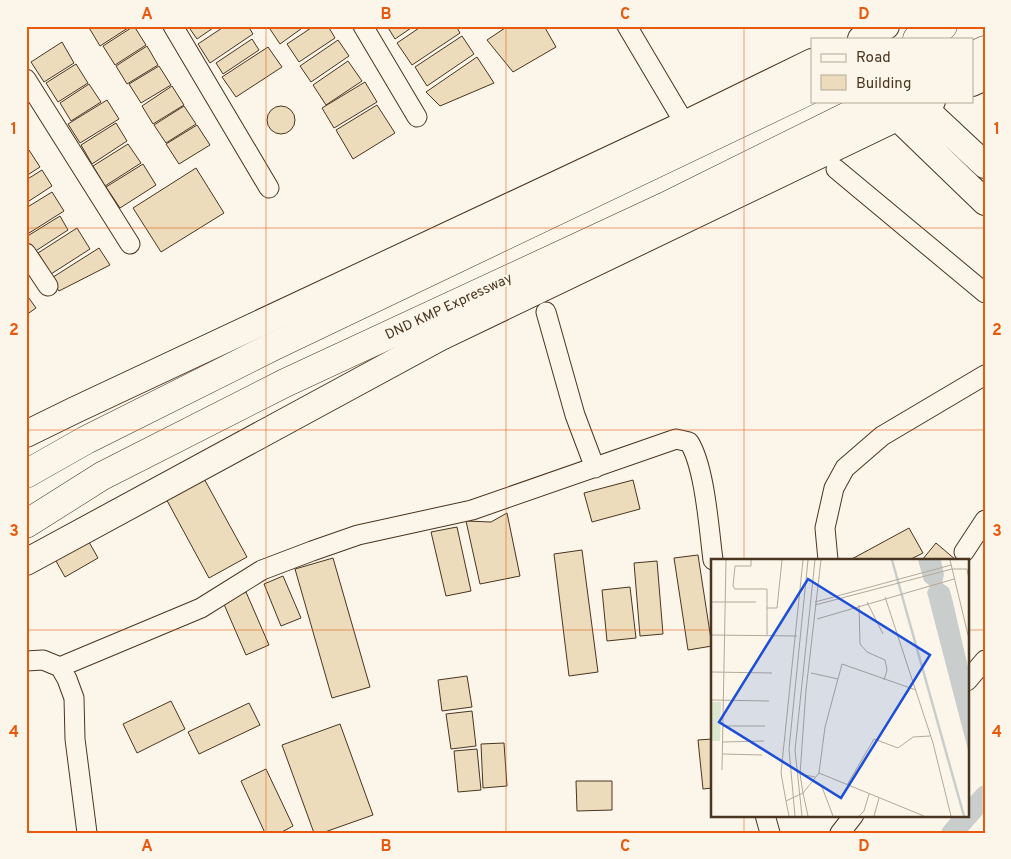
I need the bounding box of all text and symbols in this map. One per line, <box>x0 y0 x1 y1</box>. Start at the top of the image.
text: A <box>141 5 153 25</box>
text: B <box>380 5 392 25</box>
text: C <box>620 5 630 25</box>
text: D <box>858 5 870 25</box>
legend <box>811 38 974 102</box>
text: Road <box>856 49 891 68</box>
text: Building <box>856 75 911 94</box>
text: 1 <box>11 120 17 140</box>
text: 1 <box>994 120 1000 140</box>
street label: DND KMP Expressway <box>383 270 515 344</box>
text: 2 <box>9 321 19 341</box>
text: 2 <box>992 321 1002 341</box>
text: 3 <box>9 522 19 542</box>
text: 3 <box>992 522 1002 542</box>
inset map <box>711 559 968 816</box>
text: 4 <box>9 723 19 743</box>
text: 4 <box>992 723 1002 743</box>
text: A <box>141 837 153 857</box>
text: B <box>380 837 392 857</box>
text: C <box>620 837 630 857</box>
text: D <box>858 837 870 857</box>

